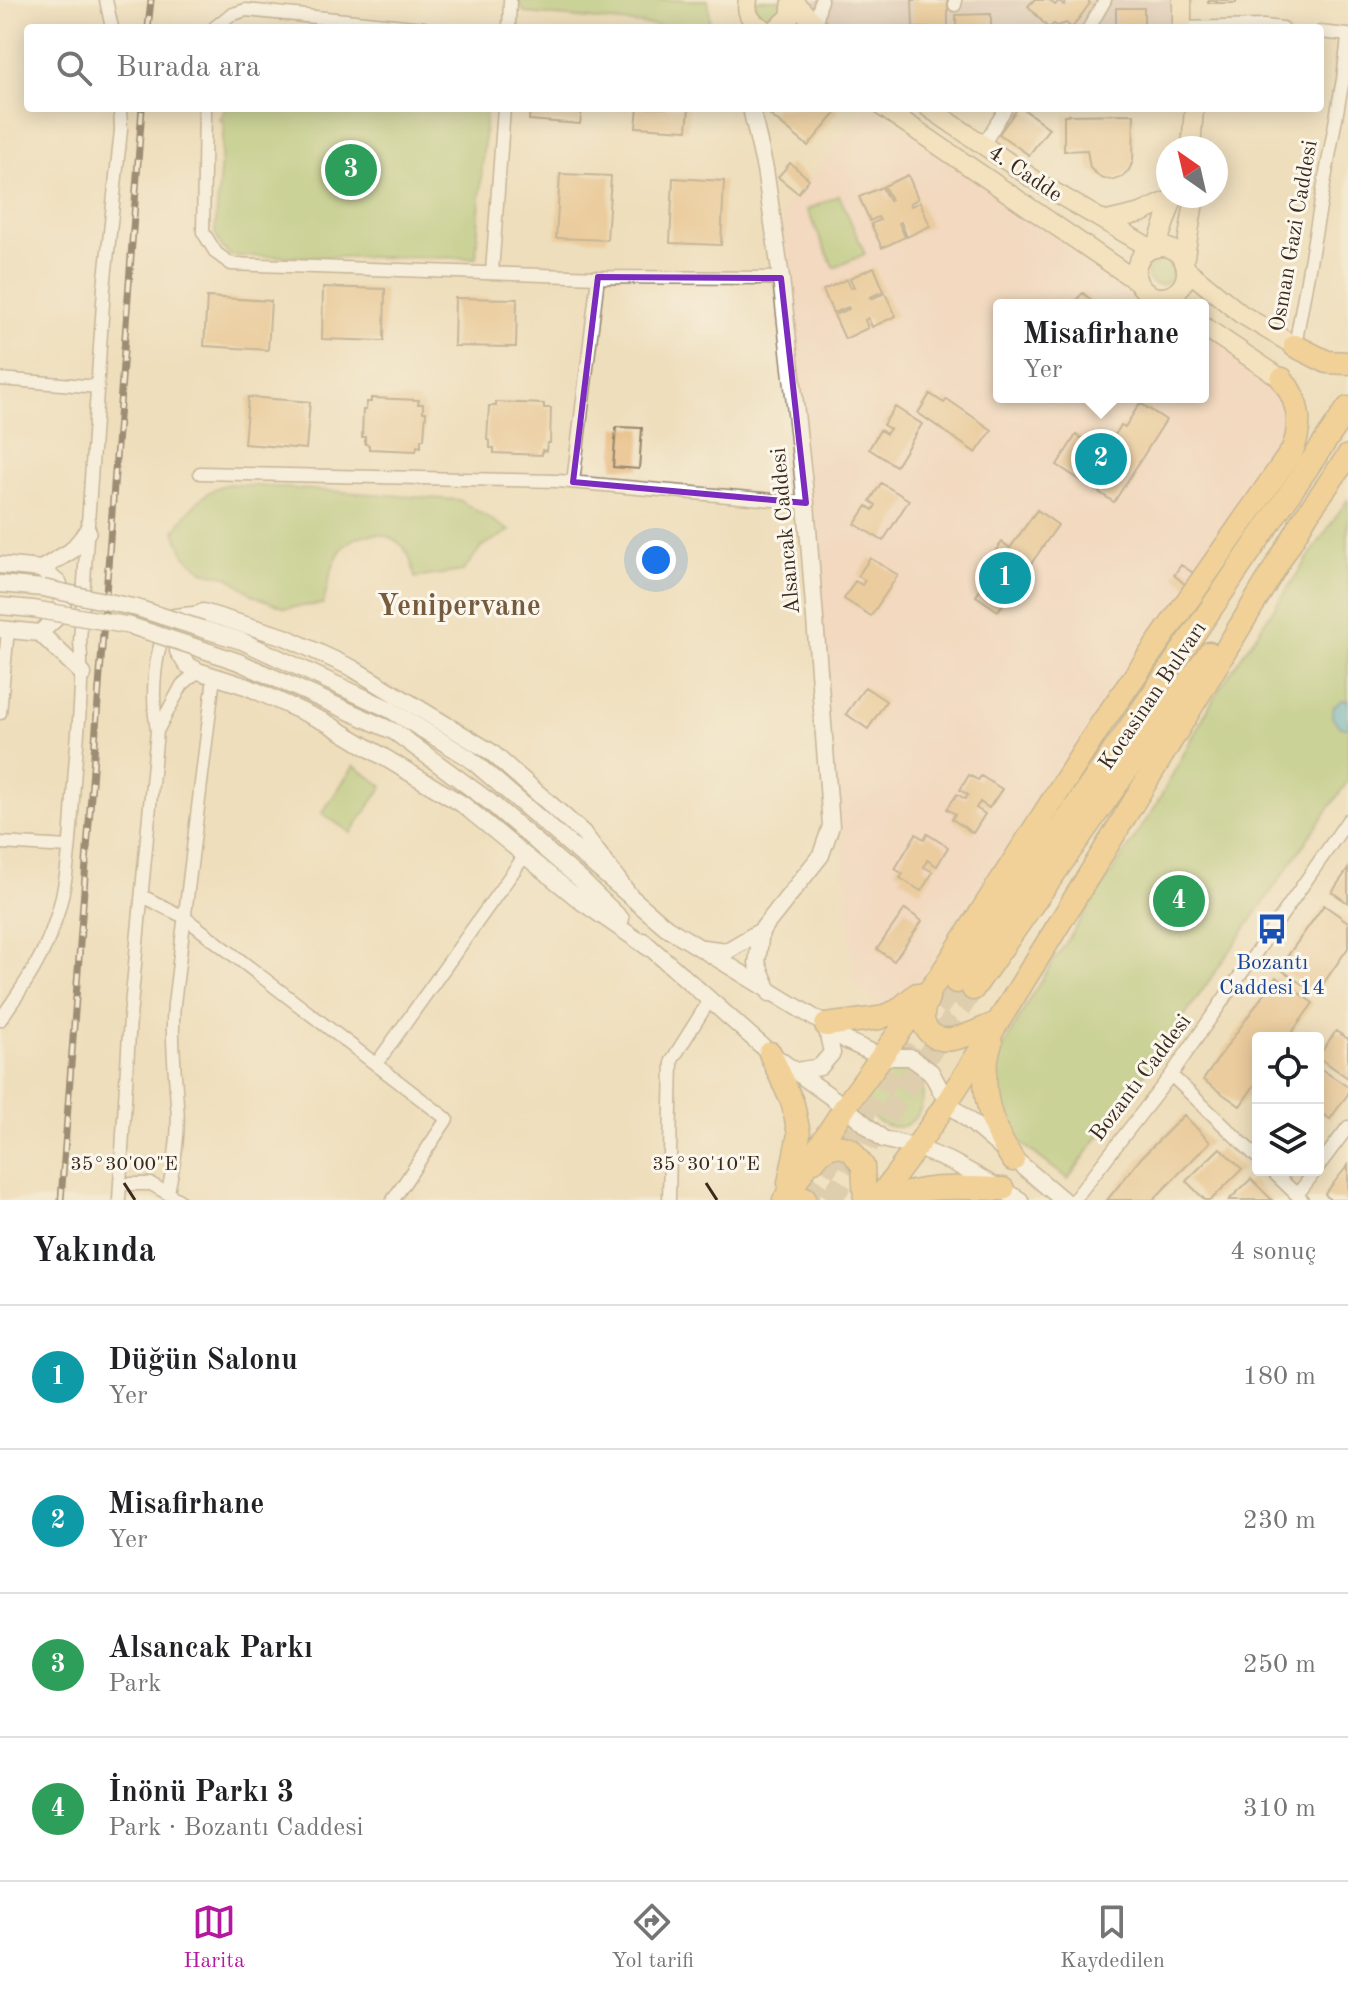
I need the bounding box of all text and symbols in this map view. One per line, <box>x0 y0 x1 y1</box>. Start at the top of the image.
search box <box>24 24 1324 112</box>
icon: search <box>52 46 96 90</box>
text: Burada ara <box>116 53 261 83</box>
north arrow <box>1156 136 1228 208</box>
street label: Osman Gazi Caddesi <box>1266 139 1322 333</box>
pin: 3 <box>325 140 377 200</box>
street label: 4. Cadde <box>984 141 1066 207</box>
popup <box>993 299 1209 403</box>
text: Misafirhane <box>1023 320 1179 350</box>
text: Yer <box>1023 357 1062 383</box>
pin: 2 <box>1075 429 1127 489</box>
street label: Alsancak Caddesi <box>768 447 804 615</box>
your location <box>636 540 676 580</box>
pin: 1 <box>979 548 1031 608</box>
district label: Yenipervane <box>377 592 541 622</box>
street label: Kocasinan Bulvarı <box>1095 618 1211 774</box>
pin: 4 <box>1153 871 1205 931</box>
bus stop icon: Bozantı Caddesi 14 <box>1255 912 1289 946</box>
place label: Bozantı Caddesi 14 <box>1219 952 1325 999</box>
street label: Bozantı Caddesi <box>1086 1010 1196 1146</box>
map controls <box>1252 1032 1324 1176</box>
button: locate <box>1252 1032 1324 1104</box>
button: layers <box>1252 1104 1324 1176</box>
text: 35°30'00"E <box>70 1155 178 1175</box>
text: 35°30'10"E <box>652 1155 760 1175</box>
text: Yakında <box>32 1235 156 1269</box>
text: 4 sonuç <box>1230 1239 1316 1265</box>
text: Düğün Salonu <box>108 1346 298 1376</box>
text: 1 <box>50 1364 66 1390</box>
text: 180 m <box>1243 1364 1316 1390</box>
text: Yer <box>108 1383 148 1409</box>
text: Misafirhane <box>108 1490 264 1520</box>
text: 2 <box>50 1508 66 1534</box>
text: 230 m <box>1243 1508 1316 1534</box>
text: Yer <box>108 1527 148 1553</box>
text: Alsancak Parkı <box>108 1634 313 1664</box>
text: 3 <box>50 1652 66 1678</box>
text: 250 m <box>1243 1652 1316 1678</box>
text: Park <box>108 1671 162 1697</box>
text: İnönü Parkı 3 <box>108 1778 294 1808</box>
text: 4 <box>50 1796 66 1822</box>
text: 310 m <box>1243 1796 1316 1822</box>
text: Park · Bozantı Caddesi <box>108 1815 364 1841</box>
tab: Harita <box>183 1900 245 1975</box>
tab: Yol tarifi <box>611 1900 694 1975</box>
tab: Kaydedilen <box>1060 1900 1165 1975</box>

